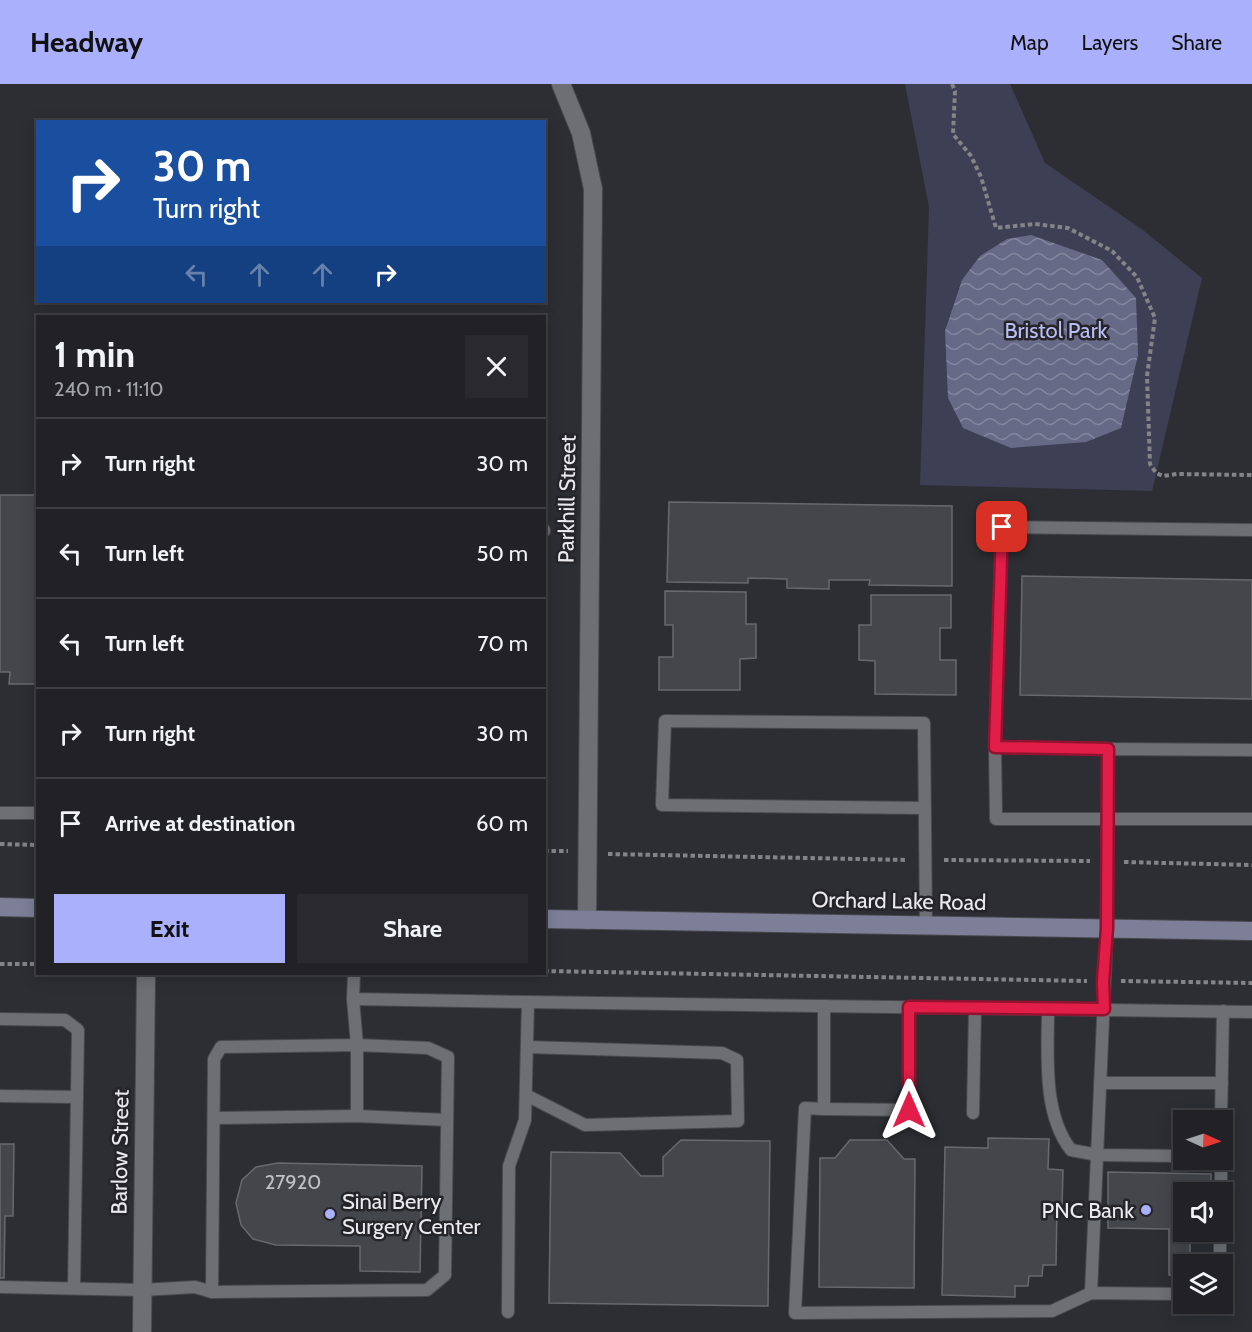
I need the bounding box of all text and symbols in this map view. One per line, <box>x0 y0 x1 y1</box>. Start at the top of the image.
text: Headway <box>30 25 143 59</box>
text: Map <box>1010 30 1049 55</box>
text: Layers <box>1082 30 1138 55</box>
text: Share <box>1171 30 1222 55</box>
text: 30 m <box>153 140 251 192</box>
icon: right <box>54 144 132 222</box>
text: Turn right <box>153 192 260 225</box>
icon: left <box>180 258 213 291</box>
icon: ahead <box>243 258 276 291</box>
icon: ahead <box>306 258 339 291</box>
icon: right <box>369 258 402 291</box>
park label: Bristol Park <box>1005 317 1108 344</box>
text: 1 min <box>54 332 135 376</box>
button: close <box>465 335 528 398</box>
text: 240 m · 11:10 <box>54 377 163 401</box>
street label: Parkhill Street <box>552 434 582 563</box>
icon: right <box>54 447 87 480</box>
text: Turn right <box>105 450 195 477</box>
text: 30 m <box>476 450 528 477</box>
pin <box>976 501 1027 552</box>
icon: arrive <box>985 510 1018 543</box>
icon: left <box>54 537 87 570</box>
text: Turn left <box>105 540 184 567</box>
text: 50 m <box>476 540 528 567</box>
icon: left <box>54 627 87 660</box>
text: Turn left <box>105 630 184 657</box>
text: 70 m <box>478 630 528 657</box>
icon: right <box>54 717 87 750</box>
text: Turn right <box>105 720 195 747</box>
text: 30 m <box>476 720 528 747</box>
icon: arrive <box>54 807 87 840</box>
text: Arrive at destination <box>105 810 295 837</box>
text: 60 m <box>476 810 528 837</box>
street label: Orchard Lake Road <box>811 886 987 916</box>
button: Exit <box>54 894 285 963</box>
button: Share <box>297 894 528 963</box>
position arrow <box>877 1078 941 1142</box>
street label: Barlow Street <box>105 1089 135 1215</box>
north arrow <box>1173 1110 1233 1170</box>
map controls <box>1173 1110 1233 1314</box>
house number: 27920 <box>265 1170 321 1194</box>
button: sound <box>1173 1182 1233 1242</box>
place label: Sinai Berry Surgery Center <box>342 1188 481 1240</box>
place label: PNC Bank <box>1042 1197 1134 1224</box>
marker: PNC Bank <box>1139 1203 1153 1217</box>
marker: Sinai Berry Surgery Center <box>323 1207 337 1221</box>
button: layers <box>1173 1254 1233 1314</box>

